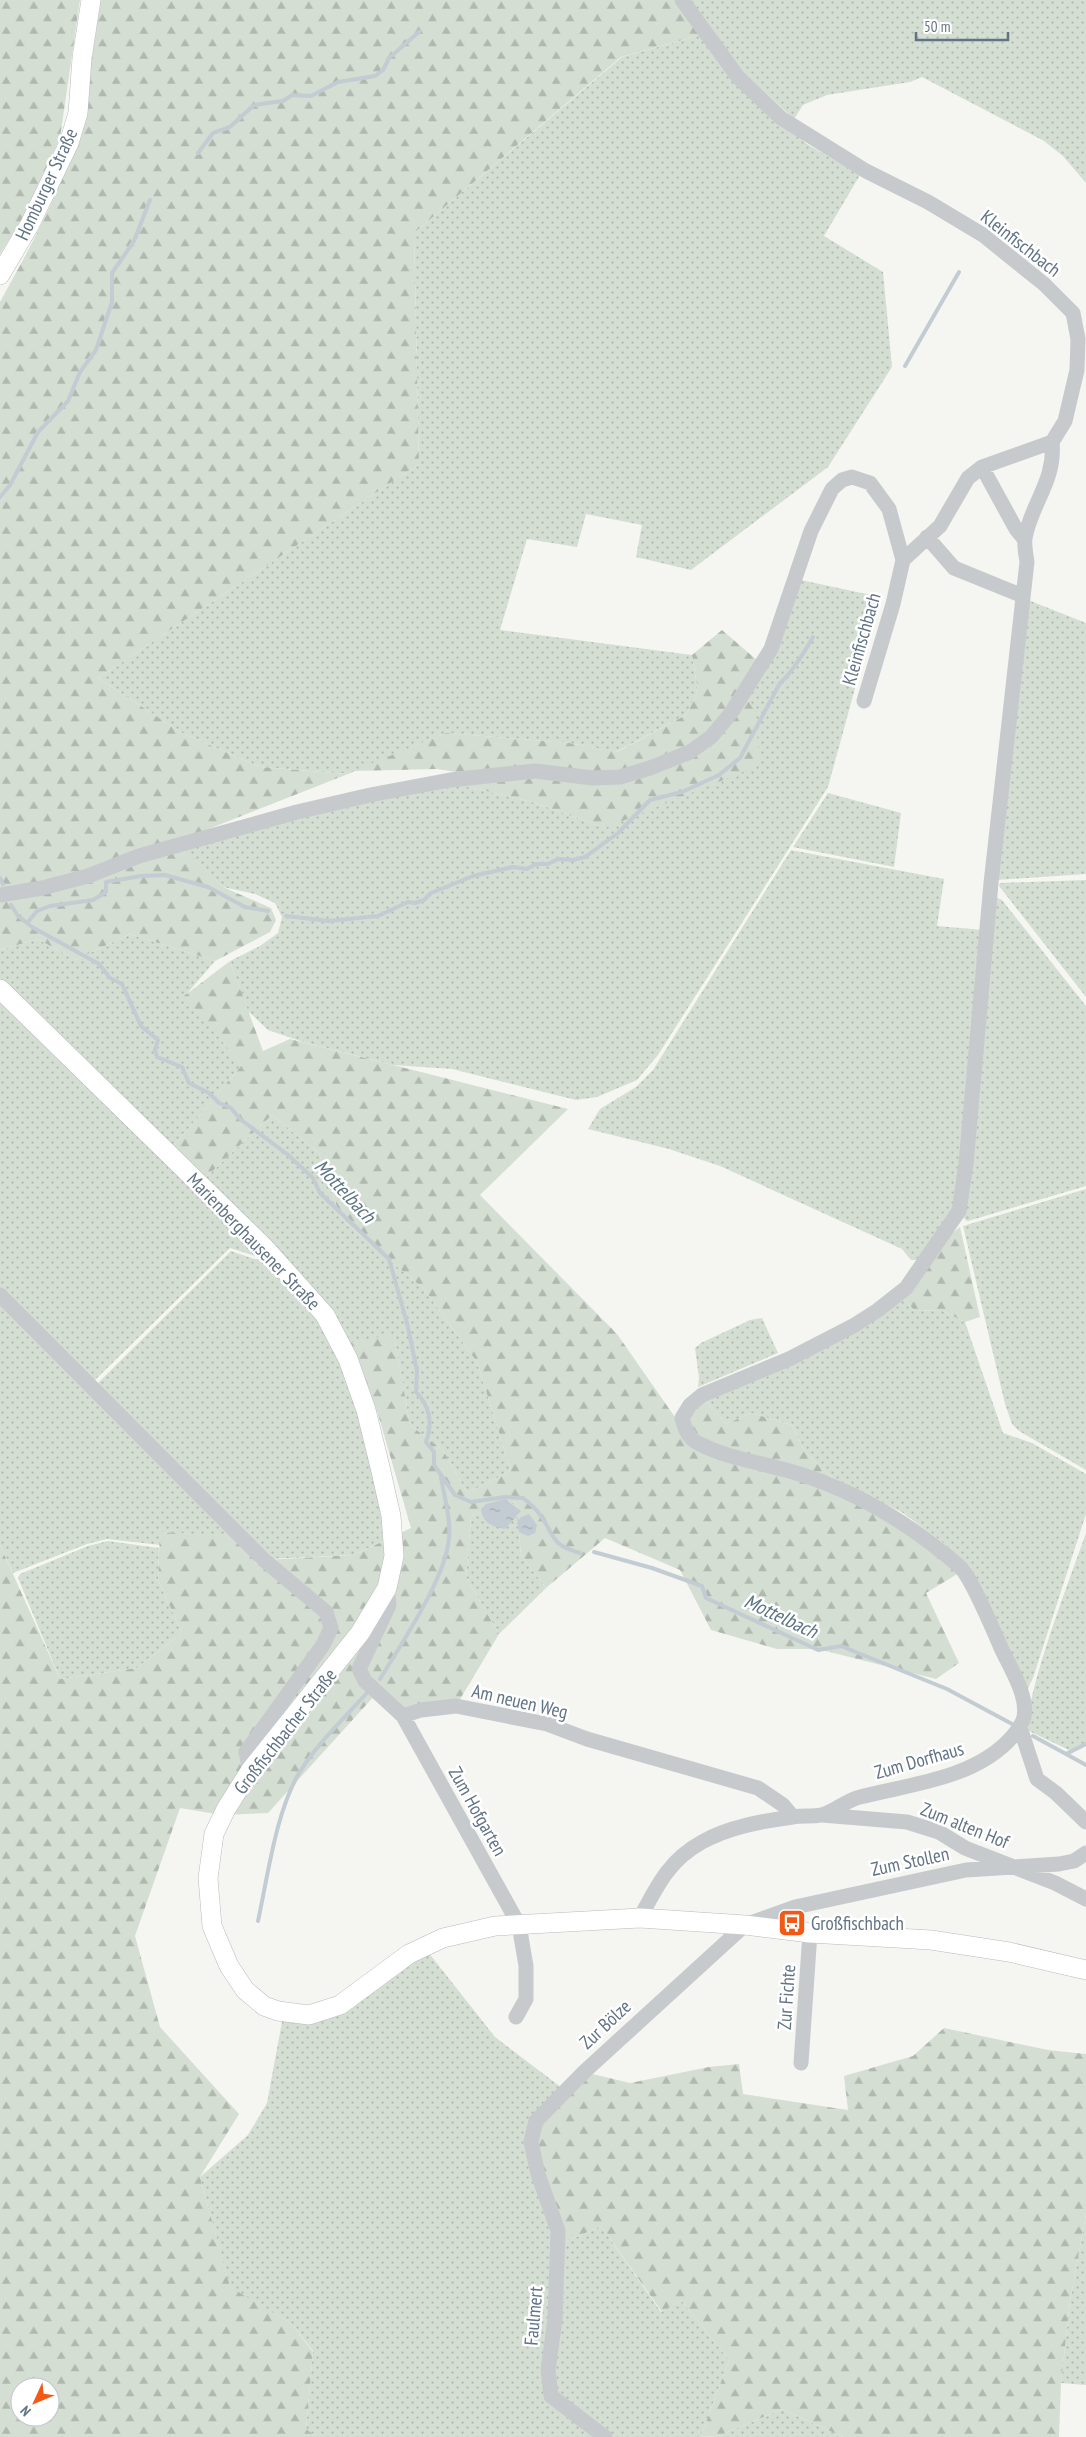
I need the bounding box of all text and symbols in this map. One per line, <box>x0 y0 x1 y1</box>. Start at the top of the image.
scale bar <box>916 10 1008 42</box>
text: 50 m <box>924 17 950 36</box>
street label: Homburger Straße <box>10 124 83 244</box>
street label: Kleinfischbach <box>976 204 1066 282</box>
street label: Kleinfischbach <box>836 590 886 688</box>
water label: Mottelbach <box>309 1154 382 1229</box>
street label: Marienberghausener Straße <box>182 1167 326 1315</box>
water label: Mottelbach <box>740 1588 823 1645</box>
street label: Großfischbacher Straße <box>228 1663 342 1799</box>
street label: Am neuen Weg <box>470 1678 570 1724</box>
street label: Zum Dorfhaus <box>872 1736 966 1784</box>
street label: Zum Hofgarten <box>444 1762 512 1860</box>
street label: Zum alten Hof <box>917 1796 1014 1854</box>
street label: Zum Stollen <box>869 1841 951 1881</box>
bus stop icon: Großfischbach <box>777 1908 807 1938</box>
place label: Großfischbach <box>811 1911 904 1935</box>
street label: Zur Fichte <box>772 1963 800 2031</box>
street label: Zur Bölze <box>574 1994 636 2054</box>
street label: Faulmert <box>518 2285 548 2347</box>
north arrow <box>10 2377 60 2427</box>
text: N <box>17 2402 35 2420</box>

